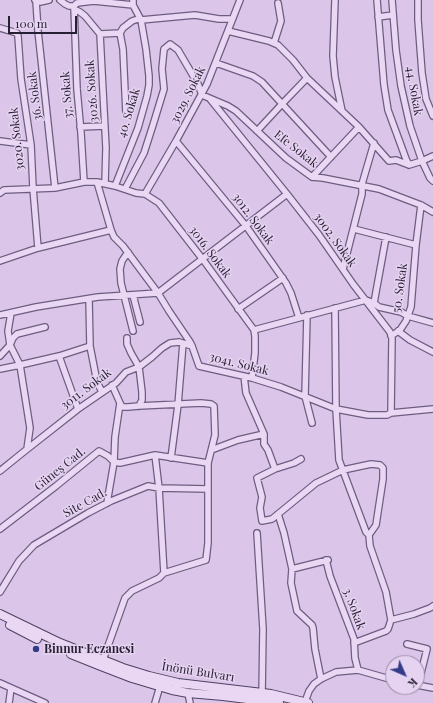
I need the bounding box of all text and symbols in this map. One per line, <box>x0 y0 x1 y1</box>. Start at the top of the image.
scale bar <box>10 8 79 34</box>
text: 100 m <box>15 15 47 31</box>
street label: 3026. Sokak <box>83 59 101 123</box>
street label: 3029. Sokak <box>167 64 209 126</box>
street label: 44. Sokak <box>403 65 425 117</box>
street label: 36. Sokak <box>25 70 45 122</box>
street label: 37. Sokak <box>58 71 76 119</box>
street label: 40. Sokak <box>115 86 143 140</box>
street label: 3020. Sokak <box>7 107 27 171</box>
street label: Efe Sokak <box>271 127 321 171</box>
street label: 3012. Sokak <box>229 190 277 248</box>
street label: 3002. Sokak <box>310 210 360 270</box>
street label: 3016. Sokak <box>186 223 234 281</box>
street label: 50. Sokak <box>389 262 411 314</box>
street label: 3041. Sokak <box>208 350 270 378</box>
street label: 3011. Sokak <box>58 365 114 413</box>
street label: Güneş Cad. <box>32 444 88 494</box>
street label: Site Cad. <box>61 485 109 521</box>
street label: 3. Sokak <box>340 586 368 632</box>
place label: Binnur Eczanesi <box>44 642 134 656</box>
marker: Binnur Eczanesi <box>31 644 41 654</box>
north arrow <box>385 655 425 695</box>
street label: İnönü Bulvarı <box>161 659 235 685</box>
text: K <box>405 675 421 691</box>

